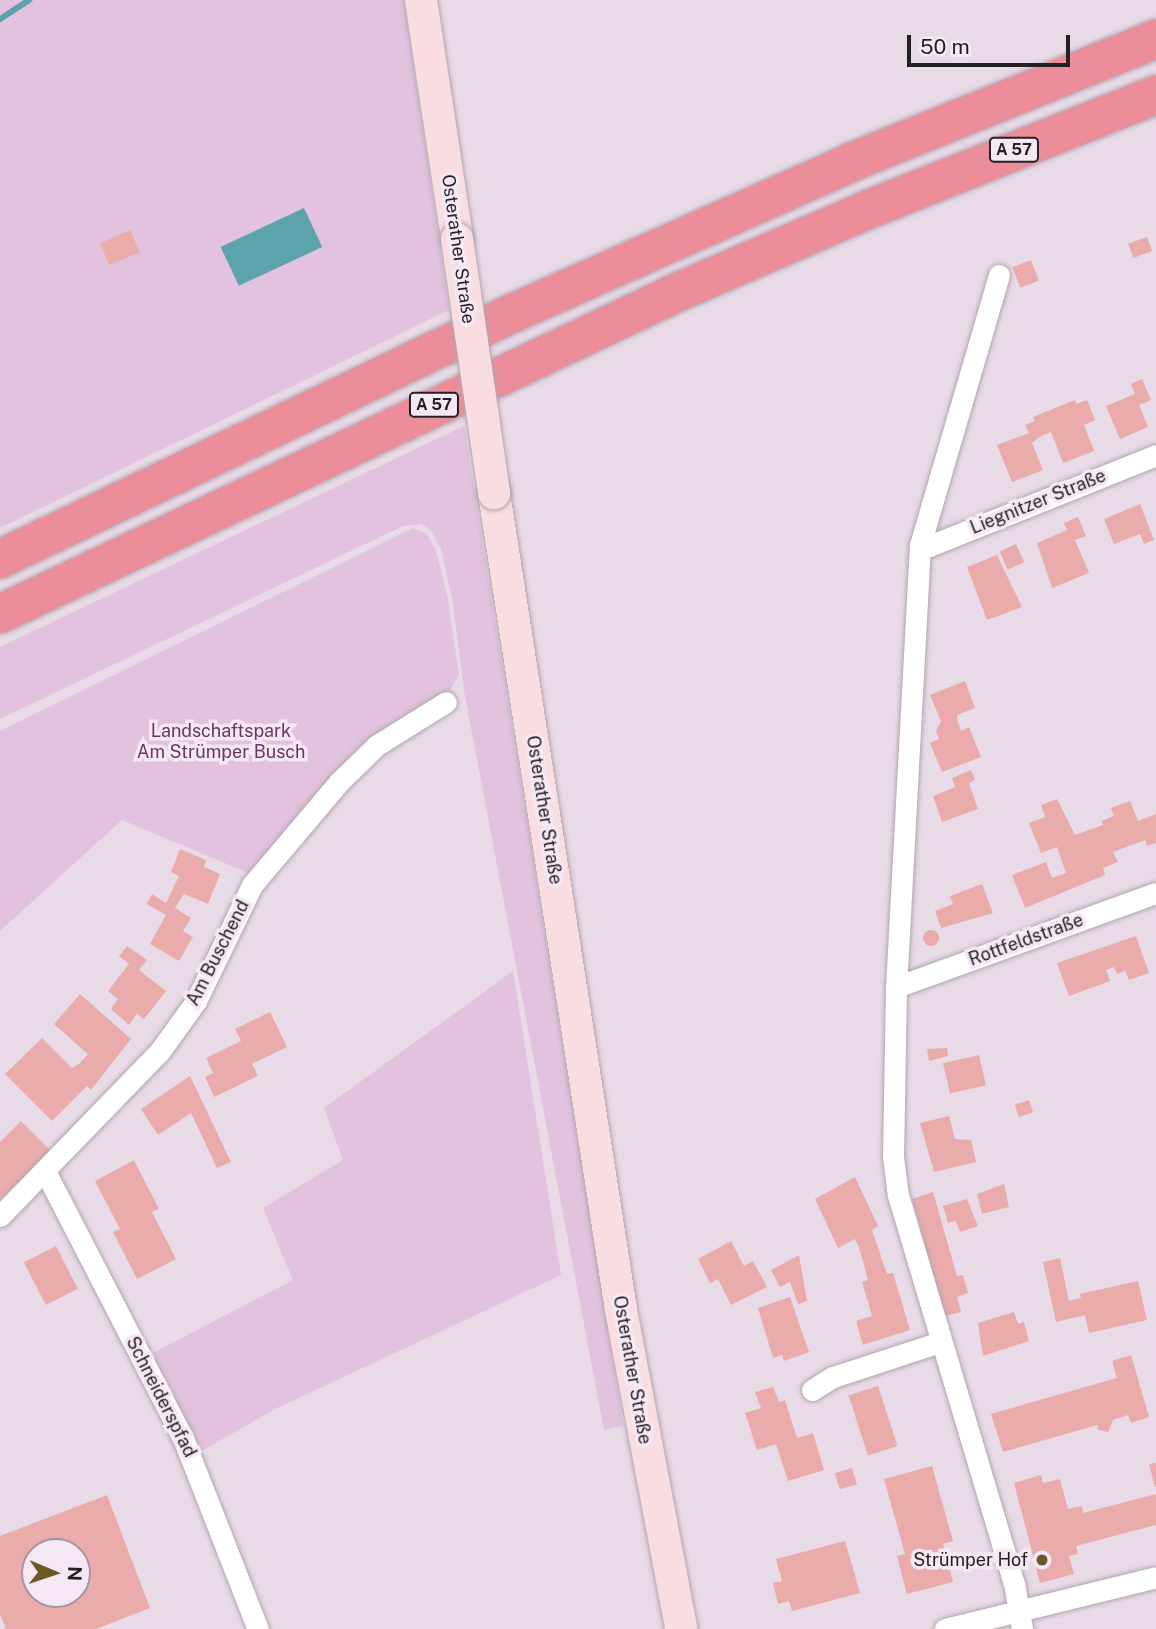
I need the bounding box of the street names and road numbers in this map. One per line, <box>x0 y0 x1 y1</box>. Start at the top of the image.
road number: A 57 <box>988 138 1040 162</box>
street label: Osterather Straße <box>437 173 479 325</box>
road number: A 57 <box>408 392 460 418</box>
street label: Liegnitzer Straße <box>967 465 1109 539</box>
street label: Osterather Straße <box>522 734 566 886</box>
street label: Am Buschend <box>182 897 254 1009</box>
street label: Rottfeldstraße <box>966 909 1086 971</box>
street label: Osterather Straße <box>608 1294 656 1446</box>
street label: Schneiderspfad <box>121 1333 201 1461</box>

